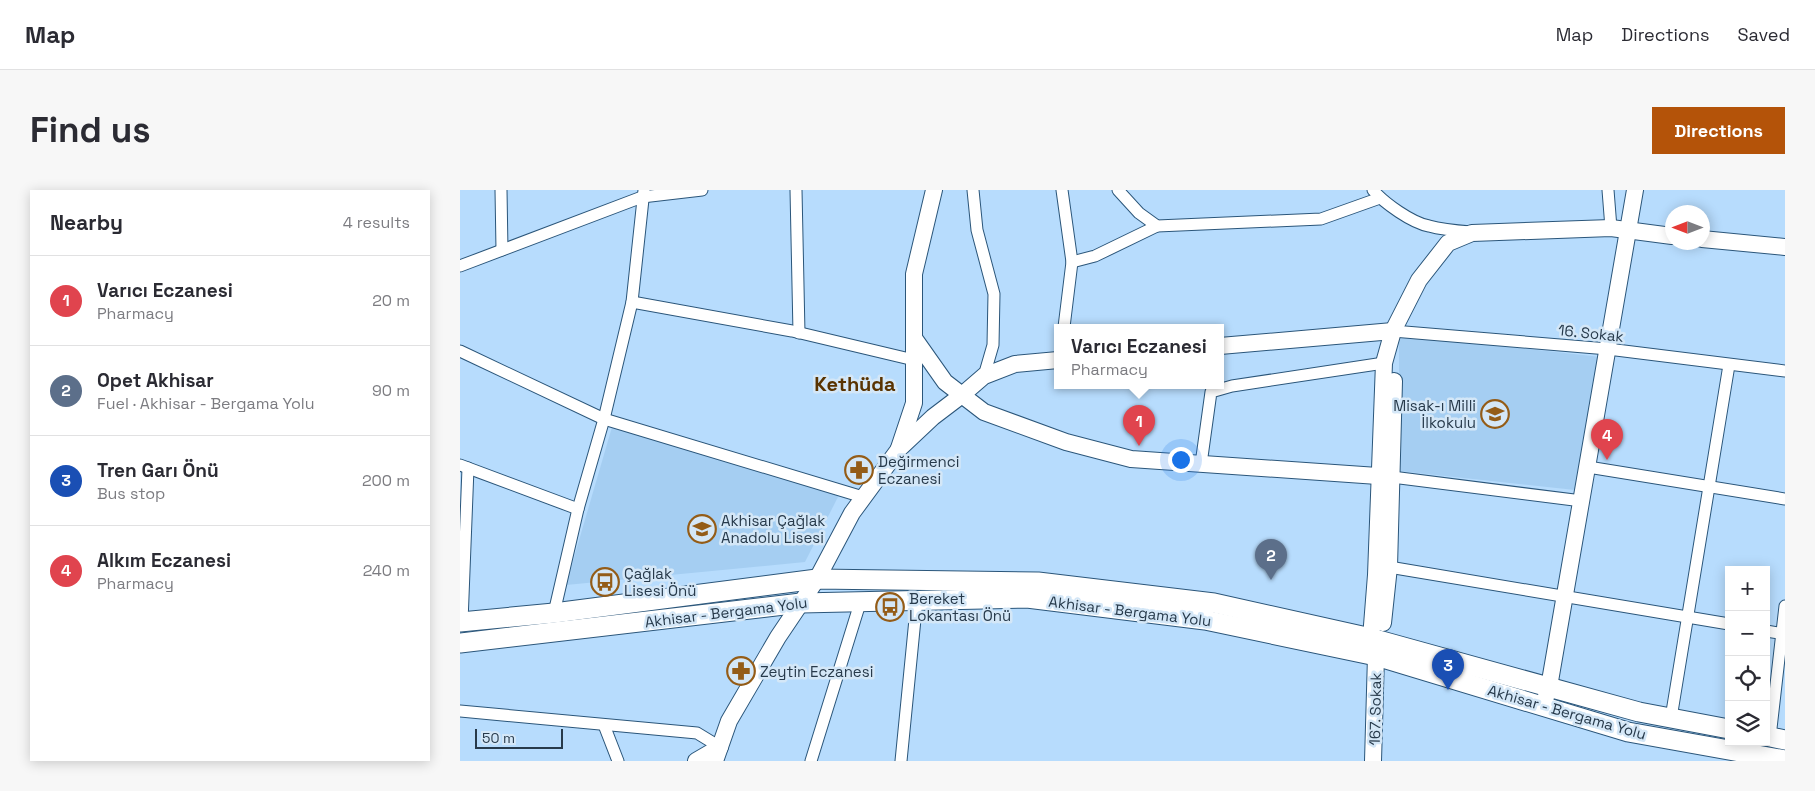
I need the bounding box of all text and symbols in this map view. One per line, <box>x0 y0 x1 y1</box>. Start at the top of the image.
text: Map <box>25 19 75 50</box>
text: Map <box>1556 23 1593 46</box>
text: Directions <box>1621 23 1710 46</box>
text: Saved <box>1738 23 1790 46</box>
button: Directions <box>1652 107 1785 154</box>
text: Find us <box>30 108 151 152</box>
north arrow <box>1665 205 1710 250</box>
text: Nearby <box>50 209 123 236</box>
text: 4 results <box>343 212 410 233</box>
text: Varıcı Eczanesi <box>97 278 233 303</box>
text: 1 <box>62 290 70 311</box>
text: 20 m <box>372 290 410 311</box>
text: Pharmacy <box>97 303 174 324</box>
street label: 16. Sokak <box>1557 320 1625 346</box>
popup <box>1054 324 1224 389</box>
text: Varıcı Eczanesi <box>1071 334 1207 359</box>
text: Pharmacy <box>1071 359 1148 380</box>
text: Opet Akhisar <box>97 368 214 393</box>
district label: Kethüda <box>814 371 896 397</box>
text: 2 <box>61 380 71 401</box>
text: 90 m <box>372 380 410 401</box>
text: Fuel · Akhisar - Bergama Yolu <box>97 393 315 414</box>
place label: Misak-ı Milli İlkokulu <box>1393 396 1476 432</box>
school or university icon: Misak-ı Milli İlkokulu <box>1480 399 1510 429</box>
pin: 1 <box>1123 405 1155 446</box>
pin: 4 <box>1591 419 1623 460</box>
your location <box>1168 447 1194 473</box>
place label: Değirmenci Eczanesi <box>878 452 959 488</box>
pharmacy icon: Değirmenci Eczanesi <box>844 455 874 485</box>
text: Tren Garı Önü <box>97 458 219 483</box>
text: 3 <box>61 470 71 491</box>
text: 200 m <box>362 470 410 491</box>
text: Bus stop <box>97 483 165 504</box>
place label: Akhisar Çağlak Anadolu Lisesi <box>721 511 825 547</box>
school or university icon: Akhisar Çağlak Anadolu Lisesi <box>687 514 717 544</box>
pin: 2 <box>1255 539 1287 580</box>
text: Alkım Eczanesi <box>97 548 231 573</box>
text: 4 <box>61 560 71 581</box>
text: 240 m <box>363 560 410 581</box>
place label: Çağlak Lisesi Önü <box>624 564 696 600</box>
map controls <box>1725 566 1770 746</box>
button: + <box>1725 566 1770 611</box>
bus stop icon: Çağlak Lisesi Önü <box>590 567 620 597</box>
text: Pharmacy <box>97 573 174 594</box>
place label: Bereket Lokantası Önü <box>909 589 1011 625</box>
bus stop icon: Bereket Lokantası Önü <box>875 592 905 622</box>
street label: Akhisar - Bergama Yolu <box>1048 592 1212 630</box>
street label: Akhisar - Bergama Yolu <box>644 593 808 631</box>
button: − <box>1725 611 1770 656</box>
pin: 3 <box>1432 649 1464 690</box>
pharmacy icon: Zeytin Eczanesi <box>726 656 756 686</box>
button: locate <box>1725 656 1770 701</box>
place label: Zeytin Eczanesi <box>760 662 873 681</box>
street label: 167. Sokak <box>1365 672 1385 746</box>
street label: Akhisar - Bergama Yolu <box>1486 680 1648 744</box>
button: layers <box>1725 701 1770 746</box>
scale bar <box>475 726 562 749</box>
text: 50 m <box>482 729 515 747</box>

